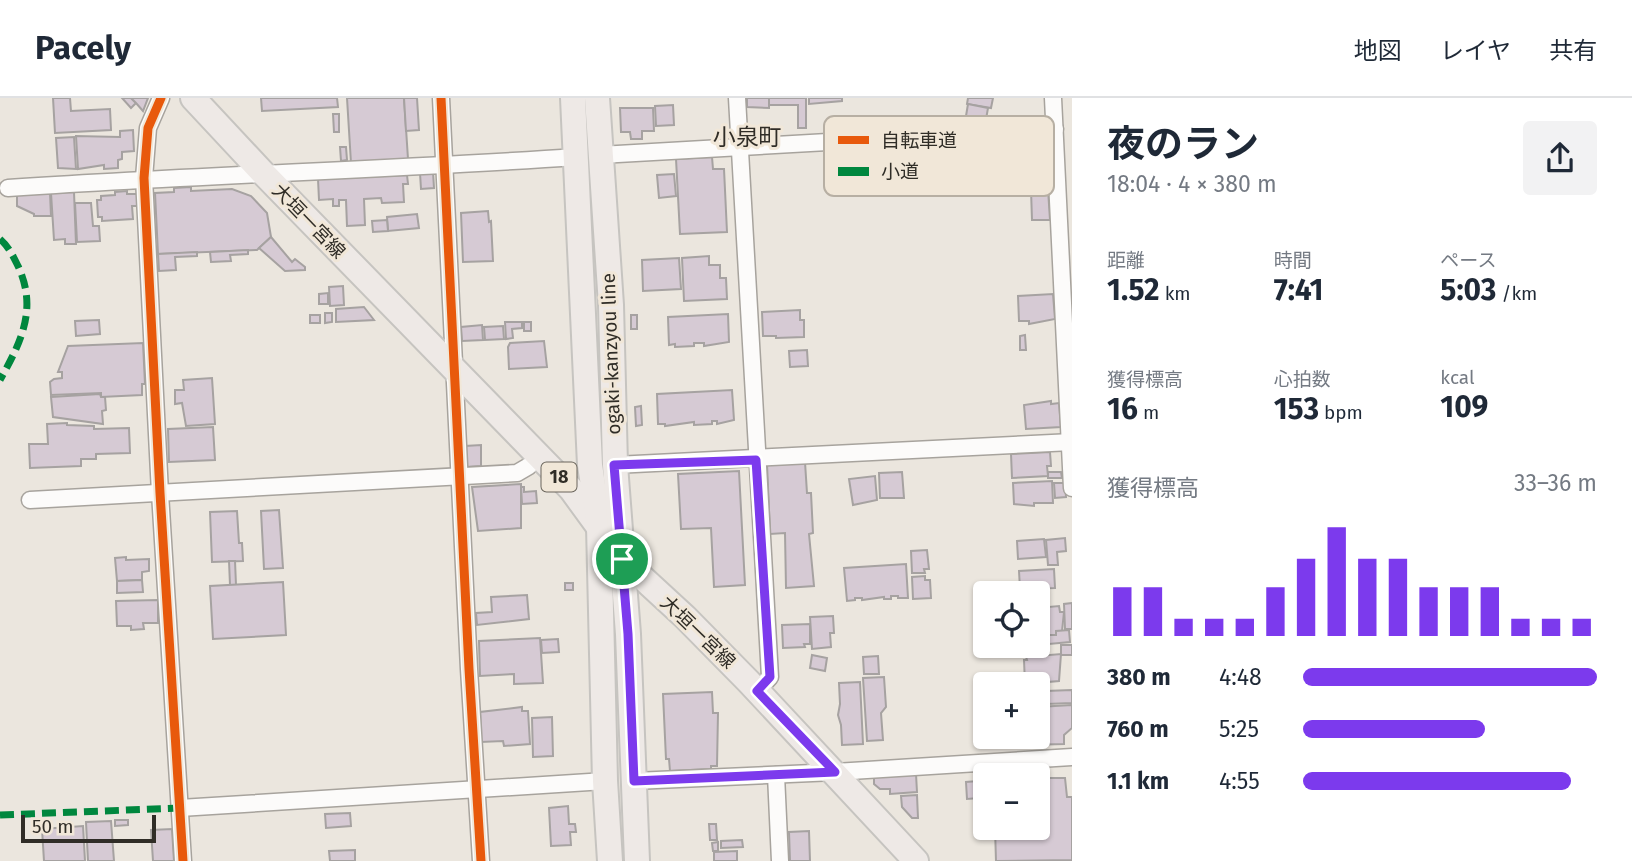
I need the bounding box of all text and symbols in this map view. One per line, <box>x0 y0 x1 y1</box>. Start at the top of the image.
text: Pacely <box>35 28 131 68</box>
text: 地図 <box>1354 37 1402 65</box>
text: レイヤ <box>1440 37 1511 65</box>
text: 共有 <box>1549 37 1597 65</box>
legend <box>824 116 1054 196</box>
text: 夜のラン <box>1107 121 1259 167</box>
button: share <box>1523 121 1597 195</box>
district label: 小泉町 <box>713 123 782 151</box>
text: 自転車道 <box>881 129 957 152</box>
text: 小道 <box>881 160 919 183</box>
text: 18:04 · 4 × 380 m <box>1107 170 1277 198</box>
street label: 大垣一宮線 <box>268 179 350 263</box>
text: 距離 <box>1107 249 1145 272</box>
text: 時間 <box>1274 249 1312 272</box>
text: ペース <box>1440 249 1496 272</box>
text: 1.52 <box>1107 272 1160 308</box>
text: 7:41 <box>1274 272 1323 308</box>
text: 5:03 <box>1440 272 1496 308</box>
street label: ogaki-kanzyou line <box>597 273 625 435</box>
text: km <box>1160 282 1191 305</box>
text: /km <box>1496 282 1537 305</box>
text: kcal <box>1440 366 1475 389</box>
text: 獲得標高 <box>1107 368 1183 391</box>
text: 心拍数 <box>1274 368 1331 391</box>
text: 109 <box>1440 389 1488 425</box>
text: 16 <box>1107 391 1138 427</box>
text: 153 <box>1274 391 1319 427</box>
text: m <box>1138 401 1159 424</box>
text: bpm <box>1319 401 1363 424</box>
road number: 18 <box>542 463 576 492</box>
text: 33–36 m <box>1514 469 1597 497</box>
text: 獲得標高 <box>1107 474 1199 502</box>
pin <box>592 529 652 589</box>
icon: arrive <box>603 540 641 578</box>
map controls <box>973 581 1050 840</box>
button: locate <box>973 581 1050 658</box>
street label: 大垣一宮線 <box>656 591 740 673</box>
text: 380 m <box>1107 663 1171 691</box>
text: 4:48 <box>1219 663 1262 691</box>
button: + <box>973 672 1050 749</box>
text: 760 m <box>1107 715 1169 743</box>
text: 5:25 <box>1219 715 1259 743</box>
button: − <box>973 763 1050 840</box>
text: 1.1 km <box>1107 767 1169 795</box>
text: 4:55 <box>1219 767 1260 795</box>
scale bar <box>21 812 156 844</box>
text: 50 m <box>32 815 73 838</box>

